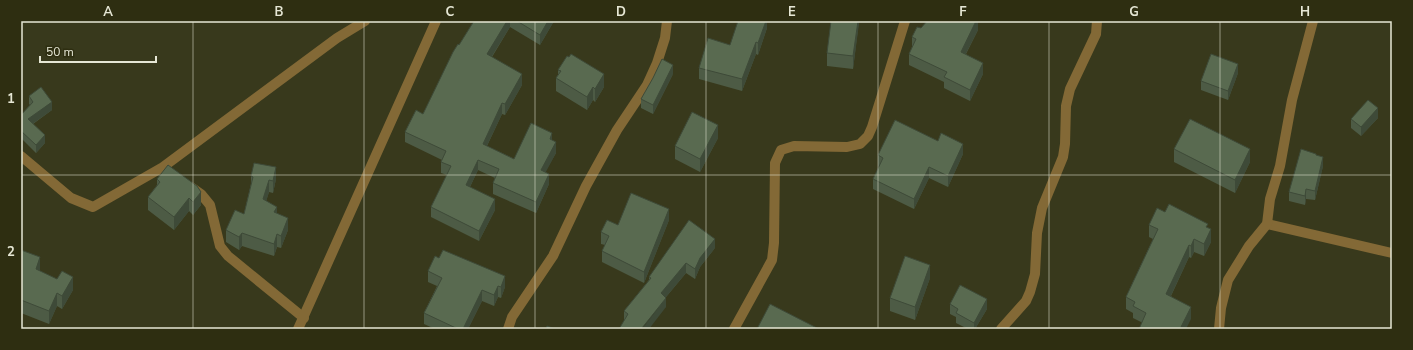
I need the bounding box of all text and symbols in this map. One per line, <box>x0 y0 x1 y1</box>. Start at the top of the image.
text: A <box>103 3 113 21</box>
text: B <box>275 3 284 21</box>
text: C <box>446 3 455 21</box>
text: D <box>616 3 626 21</box>
text: E <box>788 3 796 21</box>
text: F <box>959 3 967 21</box>
text: G <box>1129 3 1139 21</box>
text: H <box>1300 3 1310 21</box>
scale bar <box>40 38 156 64</box>
text: 50 m <box>46 44 74 60</box>
text: 1 <box>7 90 15 108</box>
text: 2 <box>7 243 15 261</box>

